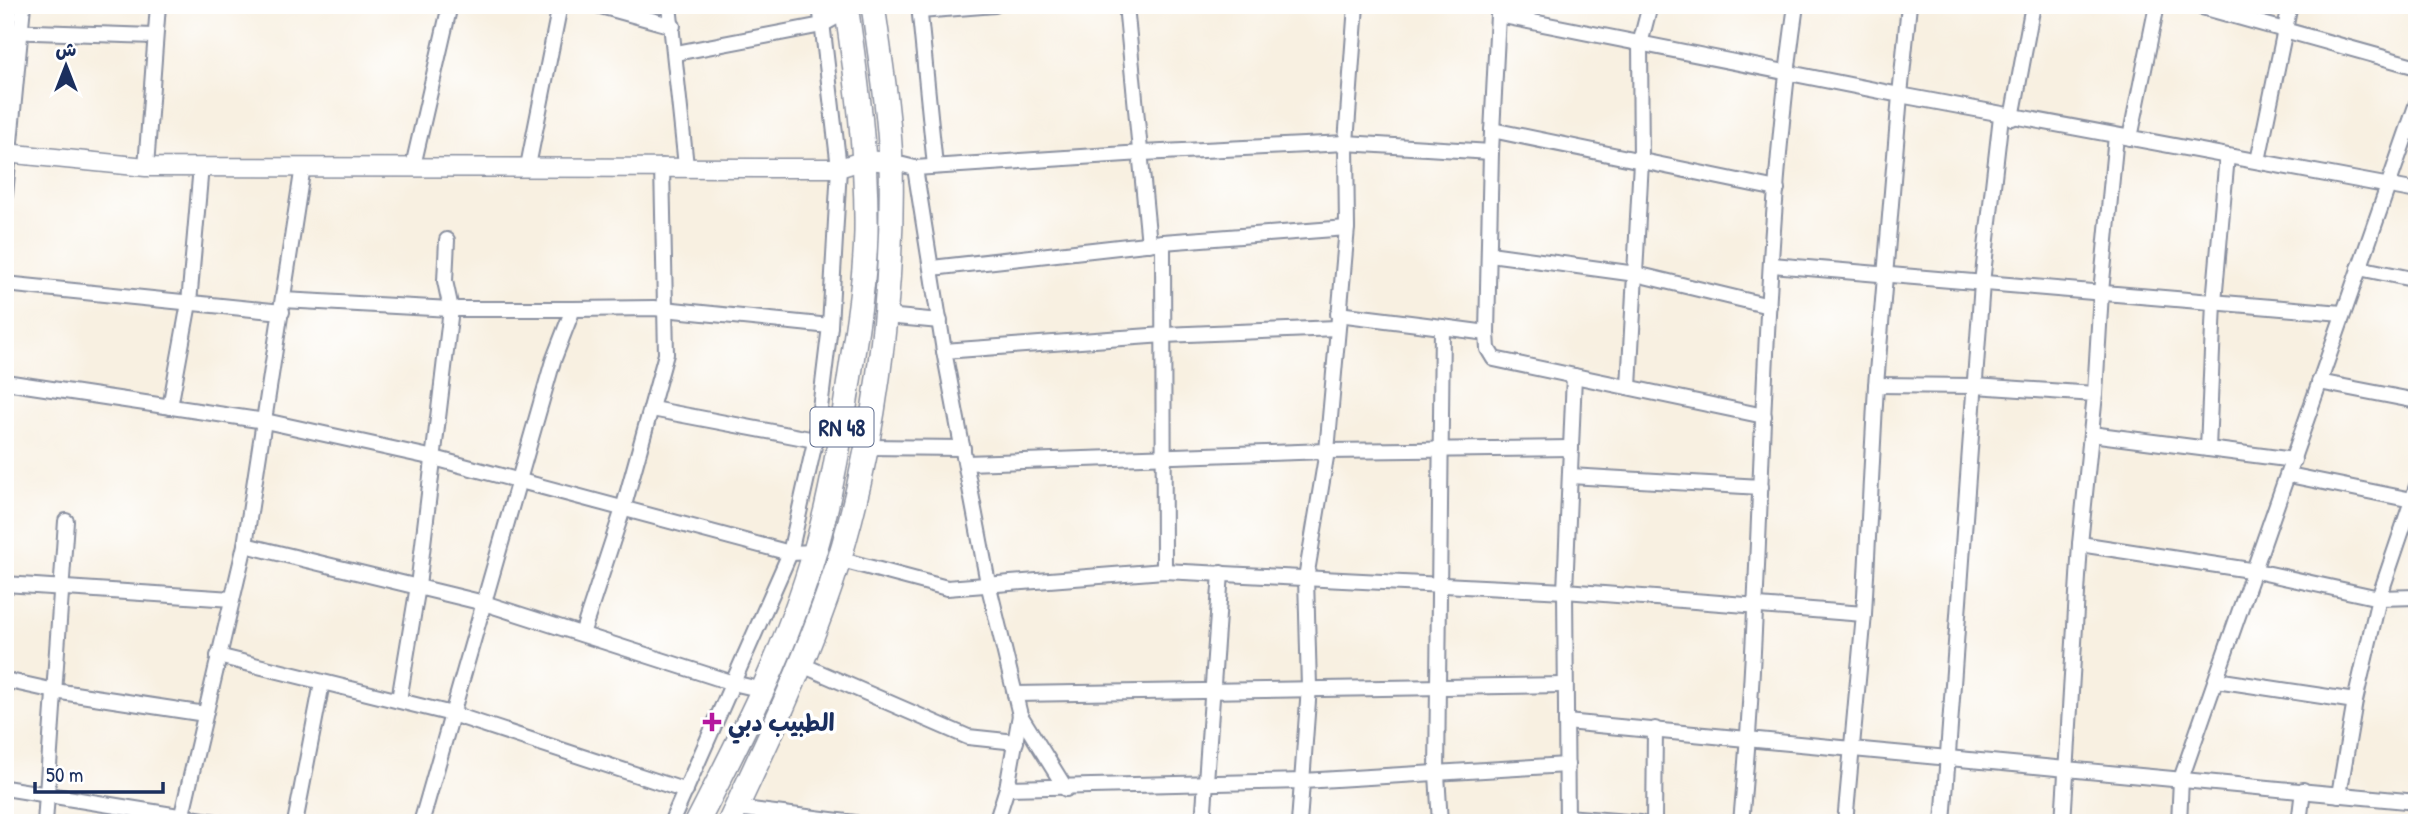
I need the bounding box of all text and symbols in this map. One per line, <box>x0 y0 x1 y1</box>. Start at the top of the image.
north arrow <box>32 32 102 102</box>
text: ش <box>56 36 77 62</box>
road number: RN 48 <box>810 408 874 446</box>
place label: الطبيب دبي <box>728 706 835 744</box>
marker: الطبيب دبي <box>702 712 722 732</box>
scale bar <box>35 751 163 795</box>
text: 50 m <box>46 760 83 789</box>

